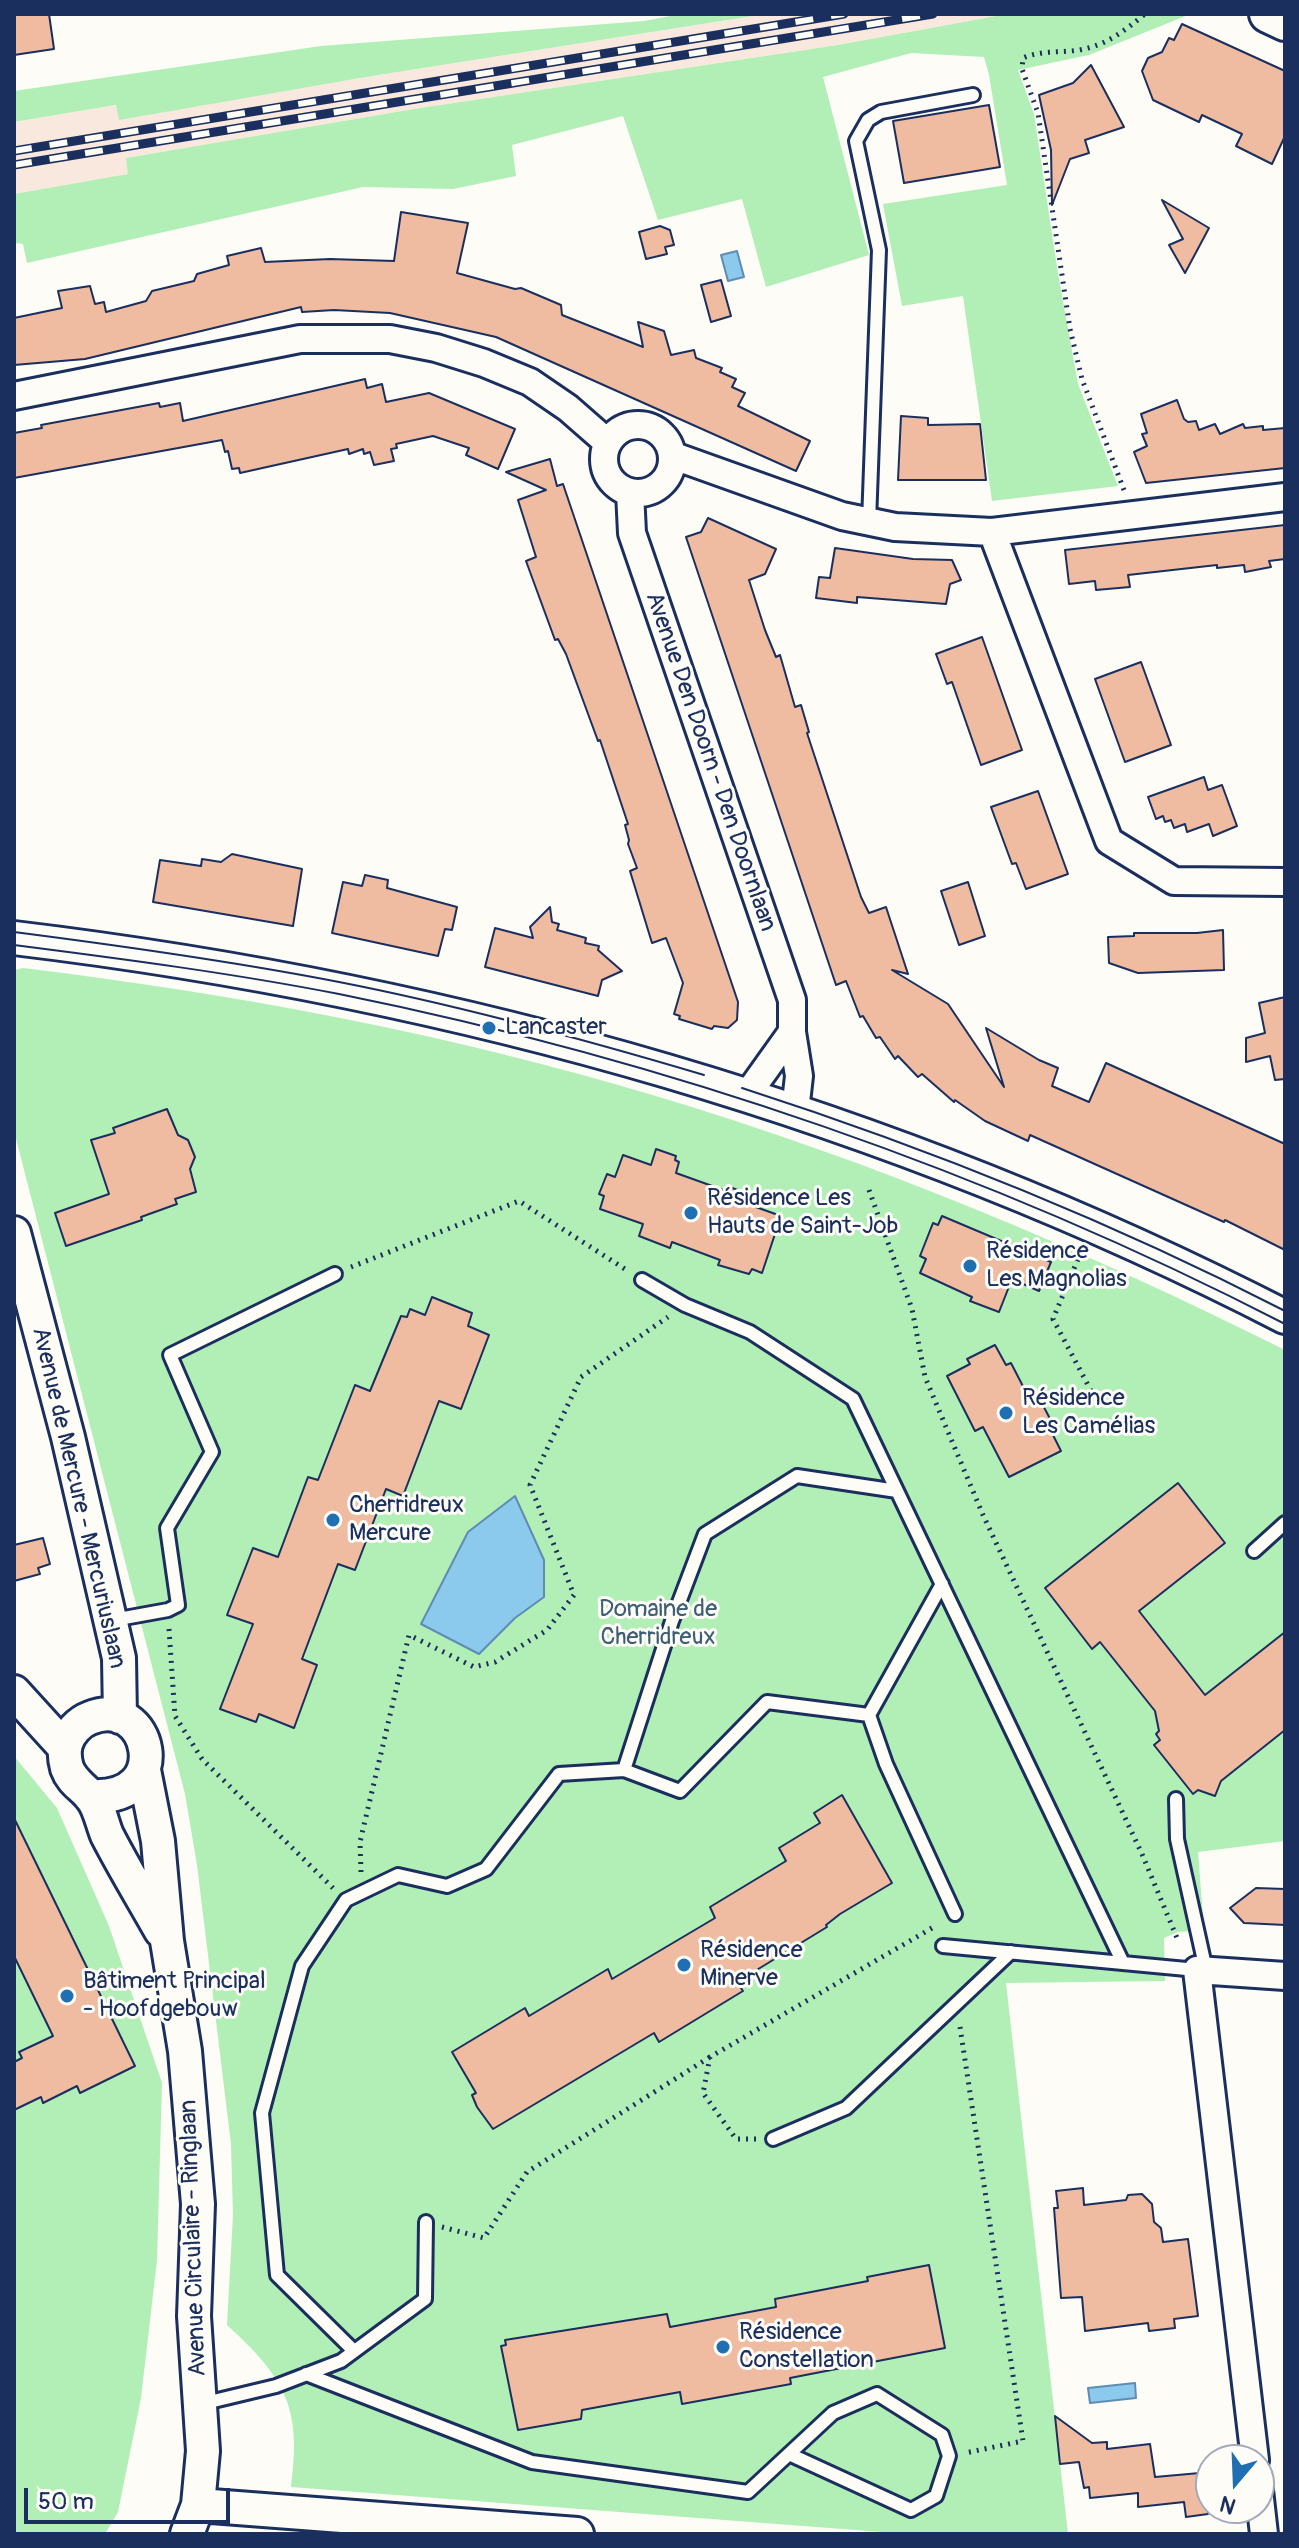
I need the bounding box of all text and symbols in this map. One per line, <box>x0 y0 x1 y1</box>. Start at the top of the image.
street label: Avenue Den Doorn - Den Doornlaan <box>638 589 782 935</box>
place label: Lancaster <box>505 1014 607 1042</box>
marker: Lancaster <box>480 1019 498 1037</box>
place label: Résidence Les Hauts de Saint-Job <box>707 1185 898 1241</box>
marker: Résidence Les Hauts de Saint-Job <box>682 1204 700 1222</box>
place label: Résidence Les Magnolias <box>986 1238 1127 1294</box>
marker: Résidence Les Magnolias <box>961 1257 979 1275</box>
street label: Avenue de Mercure - Mercuriuslaan <box>25 1325 131 1671</box>
place label: Résidence Les Camélias <box>1022 1385 1155 1441</box>
marker: Résidence Les Camélias <box>997 1404 1015 1422</box>
place label: Cherridreux Mercure <box>349 1492 464 1548</box>
marker: Cherridreux Mercure <box>324 1511 342 1529</box>
park label: Domaine de Cherridreux <box>599 1596 717 1652</box>
place label: Résidence Minerve <box>700 1937 803 1993</box>
marker: Résidence Minerve <box>675 1956 693 1974</box>
place label: Bâtiment Principal - Hoofdgebouw <box>83 1968 266 2024</box>
marker: Bâtiment Principal - Hoofdgebouw <box>58 1987 76 2005</box>
street label: Avenue Circulaire - Ringlaan <box>175 2099 213 2377</box>
place label: Résidence Constellation <box>739 2319 874 2375</box>
marker: Résidence Constellation <box>714 2338 732 2356</box>
north arrow <box>1195 2444 1275 2524</box>
scale bar <box>28 2472 234 2522</box>
text: 50 m <box>38 2487 94 2516</box>
text: N <box>1216 2489 1239 2520</box>

